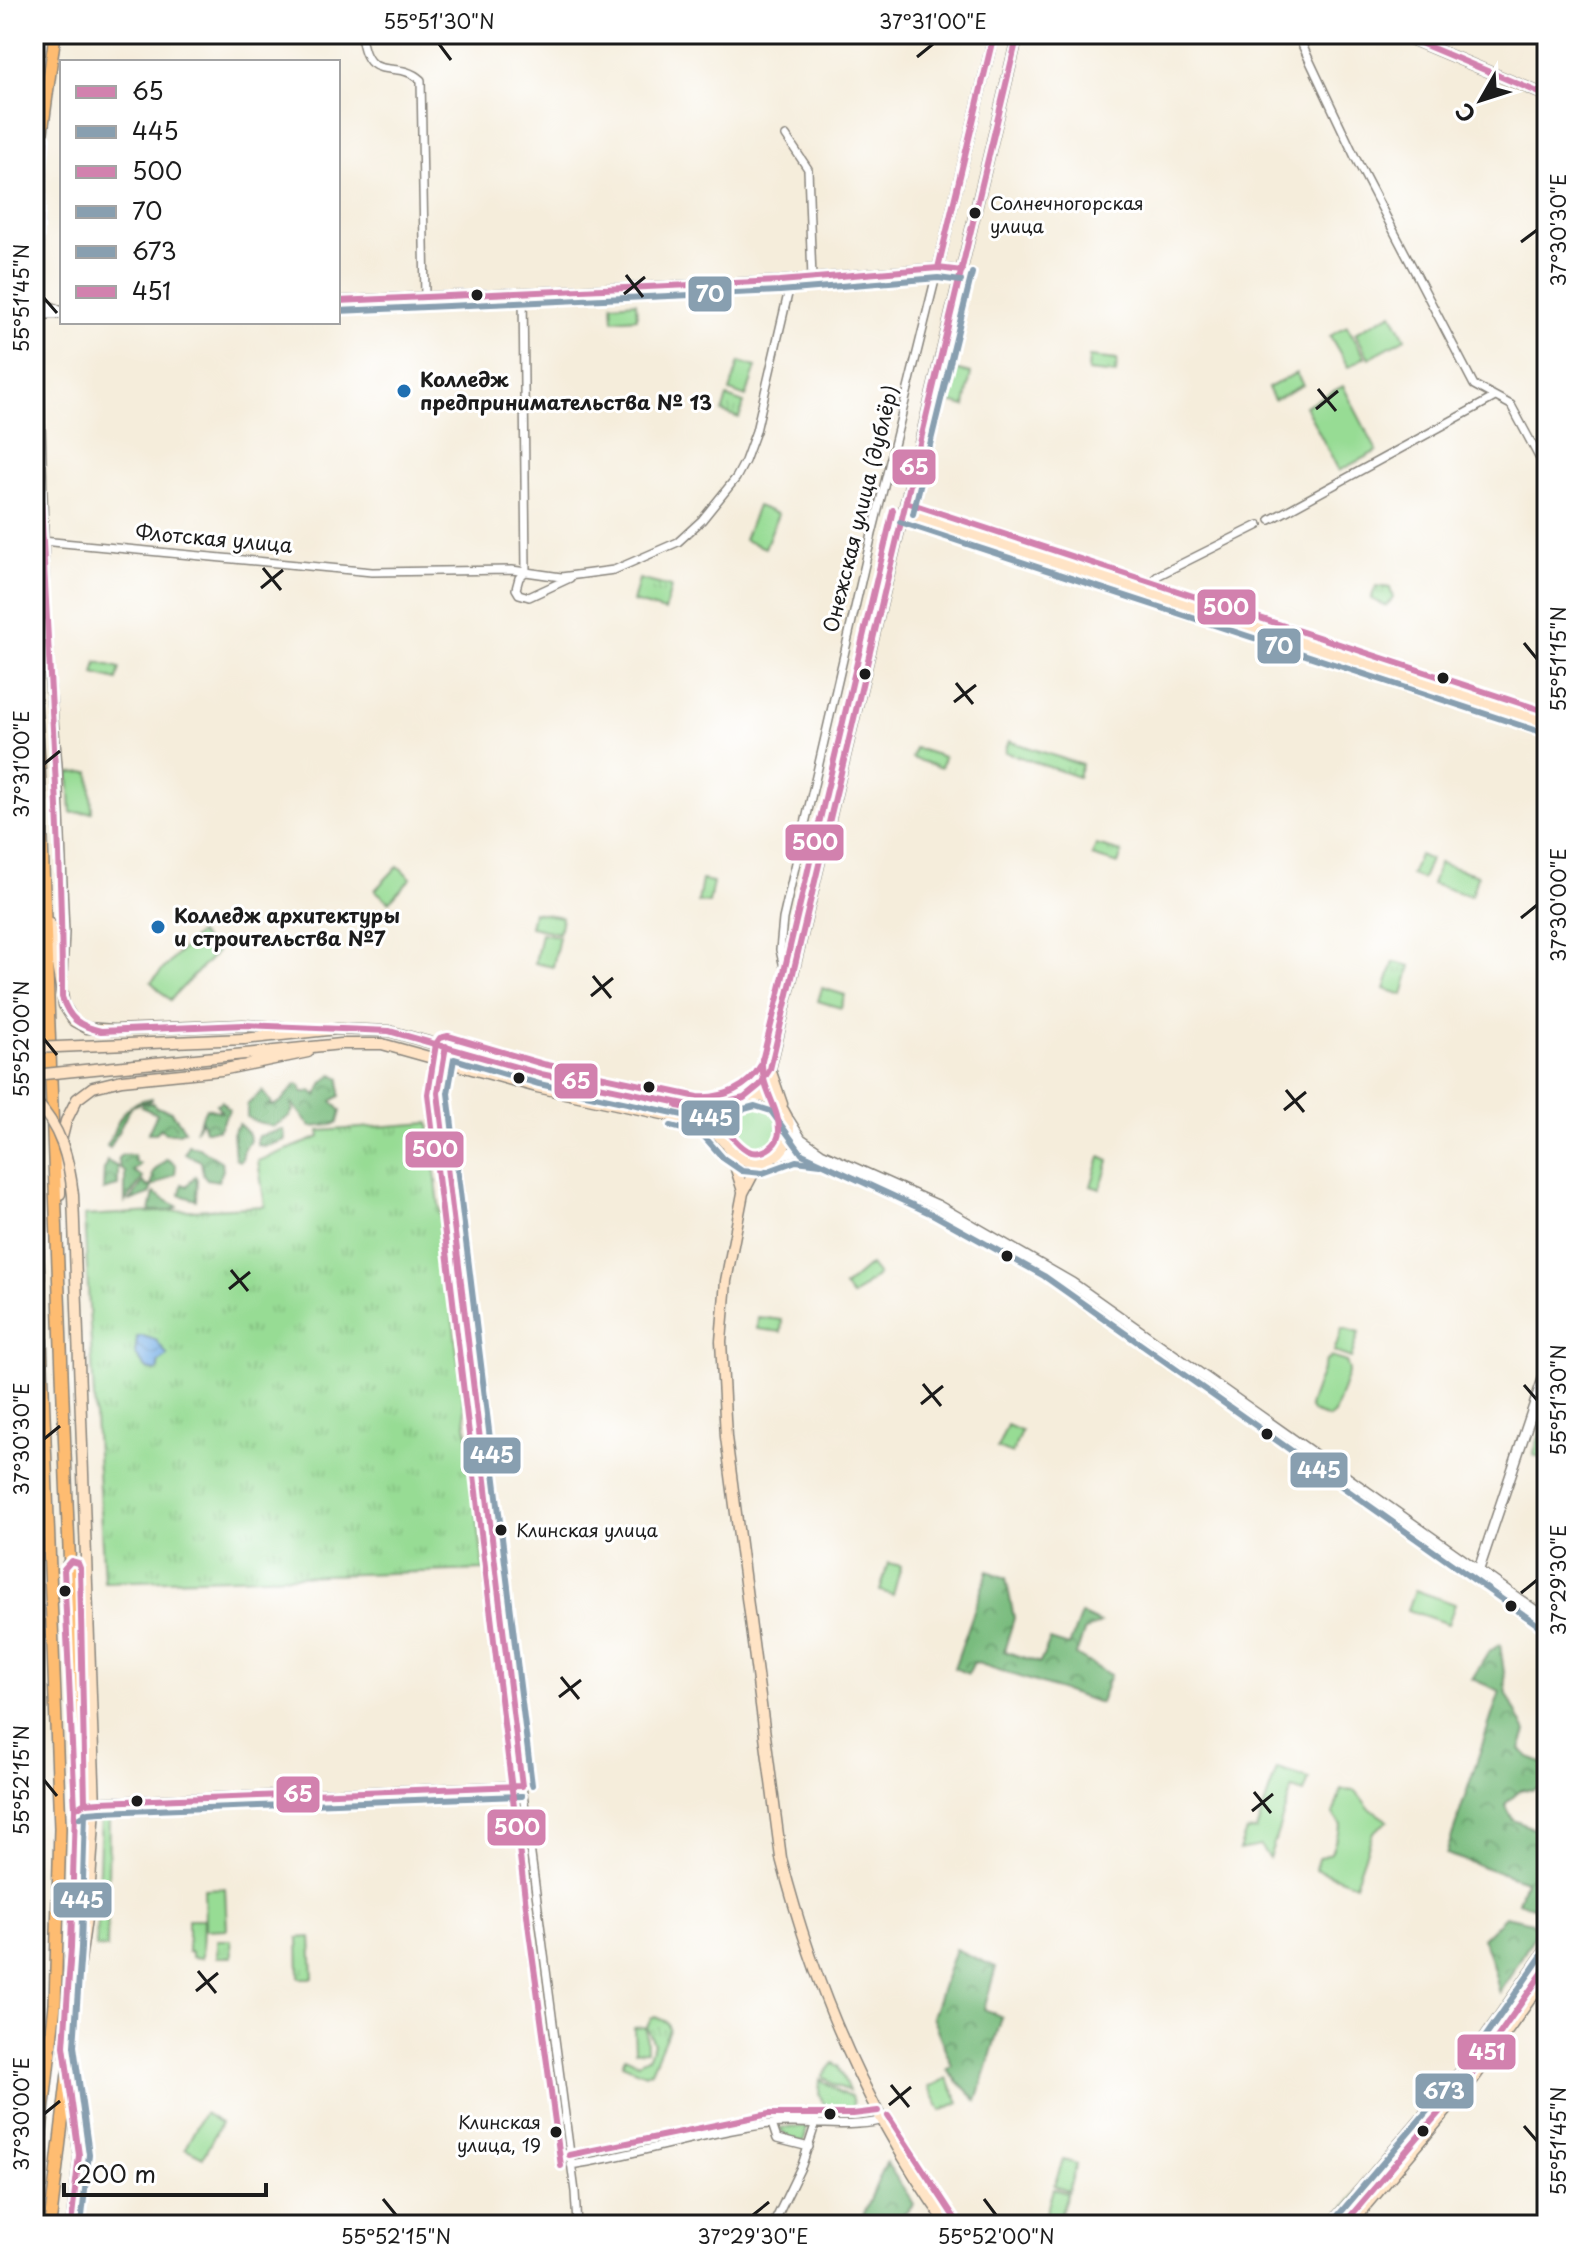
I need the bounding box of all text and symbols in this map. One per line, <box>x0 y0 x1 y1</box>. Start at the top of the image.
text: 55°51'30"N <box>383 6 495 36</box>
text: 37°31'00"E <box>879 6 987 36</box>
legend <box>60 60 340 324</box>
north arrow <box>1441 60 1521 140</box>
text: 65 <box>132 72 164 108</box>
text: С <box>1446 97 1482 130</box>
text: 445 <box>132 112 179 148</box>
text: 500 <box>132 152 183 188</box>
text: 37°30'30"E <box>1543 173 1573 287</box>
place label: Солнечногорская улица <box>990 189 1144 239</box>
text: 70 <box>132 192 163 228</box>
marker: Солнечногорская улица <box>967 205 983 221</box>
text: 673 <box>132 232 177 268</box>
text: 55°51'45"N <box>6 243 36 353</box>
text: 451 <box>132 272 171 308</box>
line badge: 70 <box>687 275 733 313</box>
text: 70 <box>696 276 724 309</box>
unlabelled marker <box>469 287 485 303</box>
place label: Колледж предпринимательства № 13 <box>420 364 712 417</box>
marker: Колледж предпринимательства № 13 <box>395 382 413 400</box>
street label: Онежская улица (дублёр) <box>815 382 905 636</box>
line badge: 65 <box>891 448 937 486</box>
text: 65 <box>899 449 929 482</box>
street label: Флотская улица <box>134 516 294 560</box>
line badge: 500 <box>1196 588 1257 626</box>
text: 500 <box>1203 589 1249 622</box>
text: 55°51'15"N <box>1543 606 1573 712</box>
line badge: 70 <box>1256 627 1302 665</box>
text: 70 <box>1265 628 1293 661</box>
unlabelled marker <box>857 666 873 682</box>
unlabelled marker <box>1435 670 1451 686</box>
text: 37°31'00"E <box>6 710 36 818</box>
line badge: 500 <box>784 823 845 862</box>
text: 500 <box>792 824 838 857</box>
text: 37°30'00"E <box>1543 848 1573 962</box>
place label: Колледж архитектуры и строительства №7 <box>174 900 400 953</box>
marker: Колледж архитектуры и строительства №7 <box>149 918 167 936</box>
text: 55°52'00"N <box>6 980 36 1098</box>
line badge: 65 <box>553 1062 599 1100</box>
text: 65 <box>561 1063 591 1096</box>
unlabelled marker <box>511 1070 527 1086</box>
unlabelled marker <box>641 1079 657 1095</box>
line badge: 445 <box>680 1099 741 1137</box>
text: 445 <box>689 1100 733 1133</box>
line badge: 500 <box>404 1130 465 1169</box>
text: 500 <box>412 1131 458 1164</box>
unlabelled marker <box>999 1248 1015 1264</box>
text: 55°51'30"N <box>1543 1344 1573 1456</box>
text: 37°30'30"E <box>6 1382 36 1496</box>
unlabelled marker <box>1259 1426 1275 1442</box>
line badge: 445 <box>462 1436 522 1475</box>
text: 445 <box>470 1437 514 1470</box>
line badge: 445 <box>1289 1451 1349 1489</box>
text: 445 <box>1297 1452 1341 1485</box>
place label: Клинская улица <box>516 1516 659 1543</box>
marker: Клинская улица <box>493 1522 509 1538</box>
text: 37°29'30"E <box>1543 1524 1573 1636</box>
unlabelled marker <box>57 1583 73 1599</box>
unlabelled marker <box>1503 1598 1519 1614</box>
text: 55°52'15"N <box>6 1725 36 1835</box>
line badge: 65 <box>275 1775 321 1814</box>
text: 65 <box>283 1776 313 1809</box>
unlabelled marker <box>129 1793 145 1809</box>
line badge: 500 <box>486 1808 547 1847</box>
text: 500 <box>494 1809 540 1842</box>
line badge: 445 <box>52 1881 113 1919</box>
text: 445 <box>60 1882 104 1915</box>
line badge: 451 <box>1456 2033 1517 2071</box>
text: 451 <box>1468 2034 1506 2067</box>
text: 37°30'00"E <box>6 2057 36 2171</box>
line badge: 673 <box>1414 2072 1475 2110</box>
text: 673 <box>1423 2073 1465 2106</box>
text: 55°51'45"N <box>1543 2086 1573 2196</box>
unlabelled marker <box>822 2106 838 2122</box>
place label: Клинская улица, 19 <box>457 2108 541 2158</box>
unlabelled marker <box>1415 2123 1431 2139</box>
marker: Клинская улица, 19 <box>548 2124 564 2140</box>
scale bar <box>64 2147 266 2197</box>
text: 200 m <box>76 2155 156 2191</box>
text: 55°52'15"N <box>341 2221 451 2251</box>
text: 37°29'30"E <box>697 2221 809 2251</box>
text: 55°52'00"N <box>937 2221 1055 2251</box>

